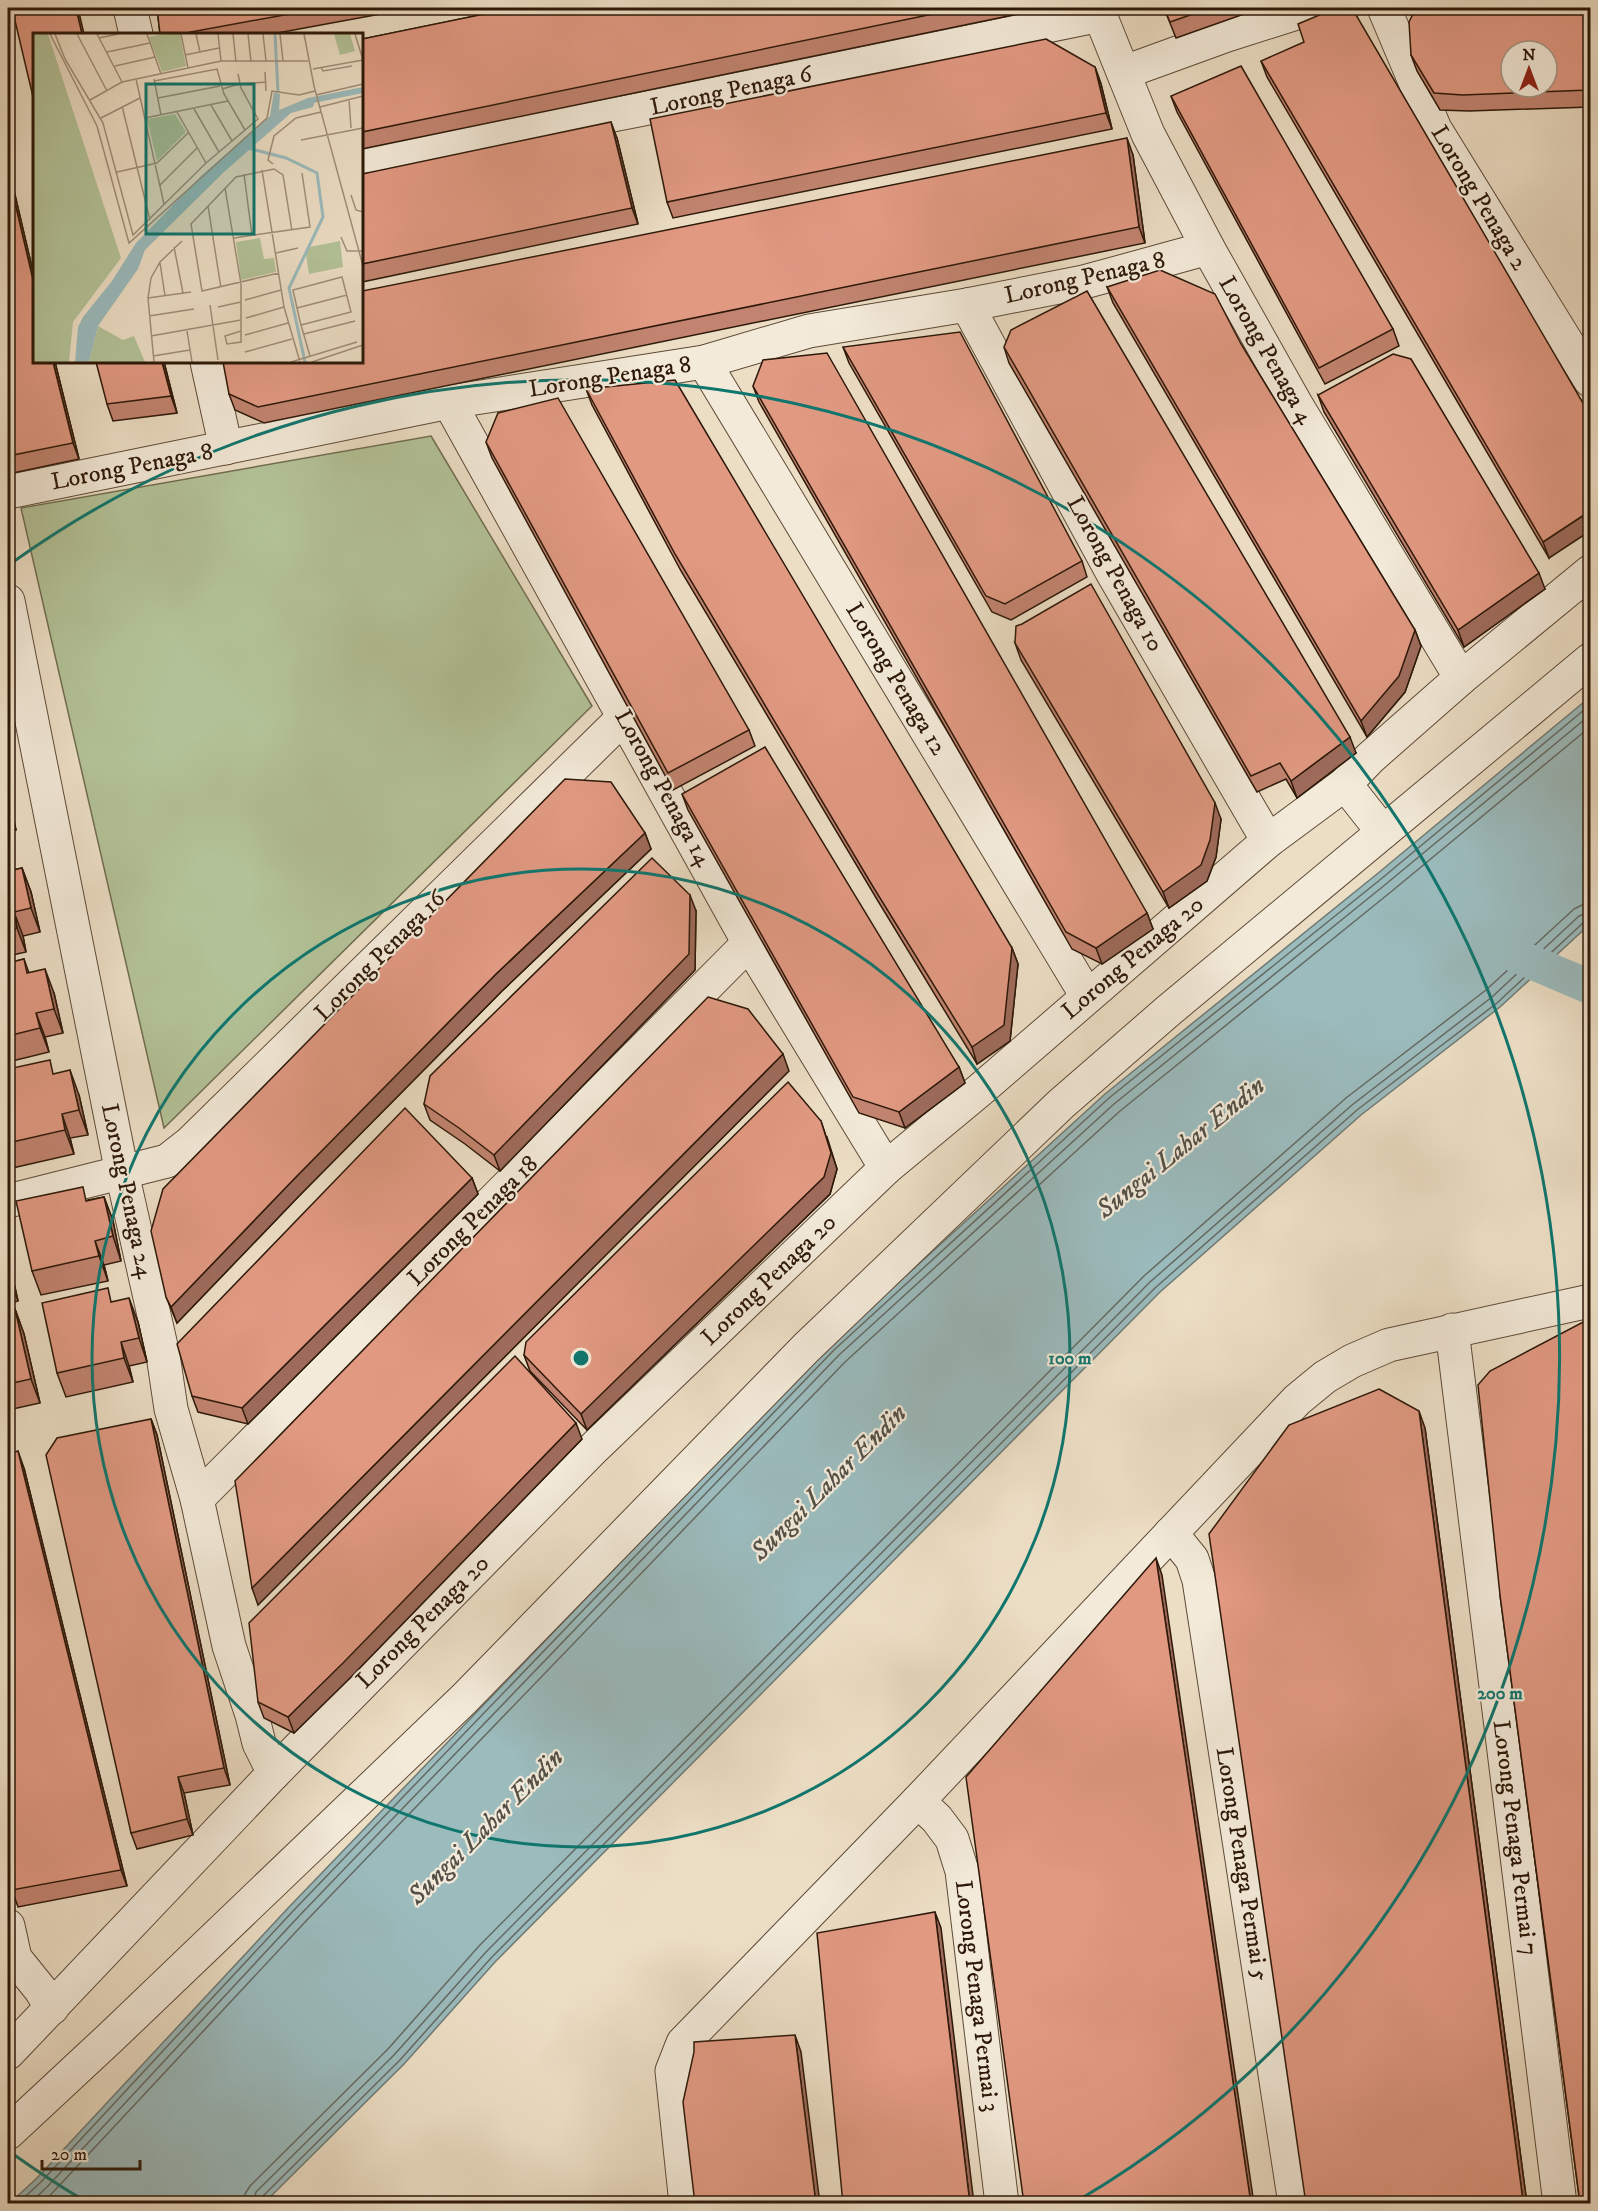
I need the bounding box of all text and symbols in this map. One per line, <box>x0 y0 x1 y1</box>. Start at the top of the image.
inset map <box>33 33 363 363</box>
north arrow <box>1499 39 1559 99</box>
text: N <box>1522 45 1536 65</box>
street label: Lorong Penaga 6 <box>647 59 816 123</box>
street label: Lorong Penaga 2 <box>1424 120 1534 276</box>
street label: Lorong Penaga 8 <box>1002 245 1168 311</box>
street label: Lorong Penaga 4 <box>1212 271 1321 430</box>
street label: Lorong Penaga 8 <box>527 349 693 405</box>
street label: Lorong Penaga 8 <box>49 437 215 497</box>
street label: Lorong Penaga 10 <box>1060 491 1170 657</box>
street label: Lorong Penaga 12 <box>839 597 953 761</box>
street label: Lorong Penaga 14 <box>608 704 719 873</box>
street label: Lorong Penaga 16 <box>308 883 453 1028</box>
street label: Lorong Penaga 20 <box>1056 890 1210 1026</box>
water label: Sungai Lahar Endin <box>1089 1070 1272 1227</box>
street label: Lorong Penaga 24 <box>94 1101 160 1282</box>
street label: Lorong Penaga 18 <box>401 1149 545 1293</box>
street label: Lorong Penaga 20 <box>695 1208 843 1352</box>
centre of rings <box>571 1348 591 1368</box>
text: 100 m <box>1048 1348 1092 1370</box>
water label: Sungai Lahar Endin <box>743 1398 914 1569</box>
street label: Lorong Penaga 20 <box>350 1549 496 1695</box>
text: 200 m <box>1477 1683 1523 1705</box>
street label: Lorong Penaga Permai 7 <box>1486 1719 1544 1957</box>
water label: Sungai Lahar Endin <box>400 1742 571 1913</box>
street label: Lorong Penaga Permai 5 <box>1209 1745 1275 1983</box>
street label: Lorong Penaga Permai 3 <box>948 1878 1006 2114</box>
scale bar <box>42 2133 140 2171</box>
text: 20 m <box>51 2144 87 2166</box>

